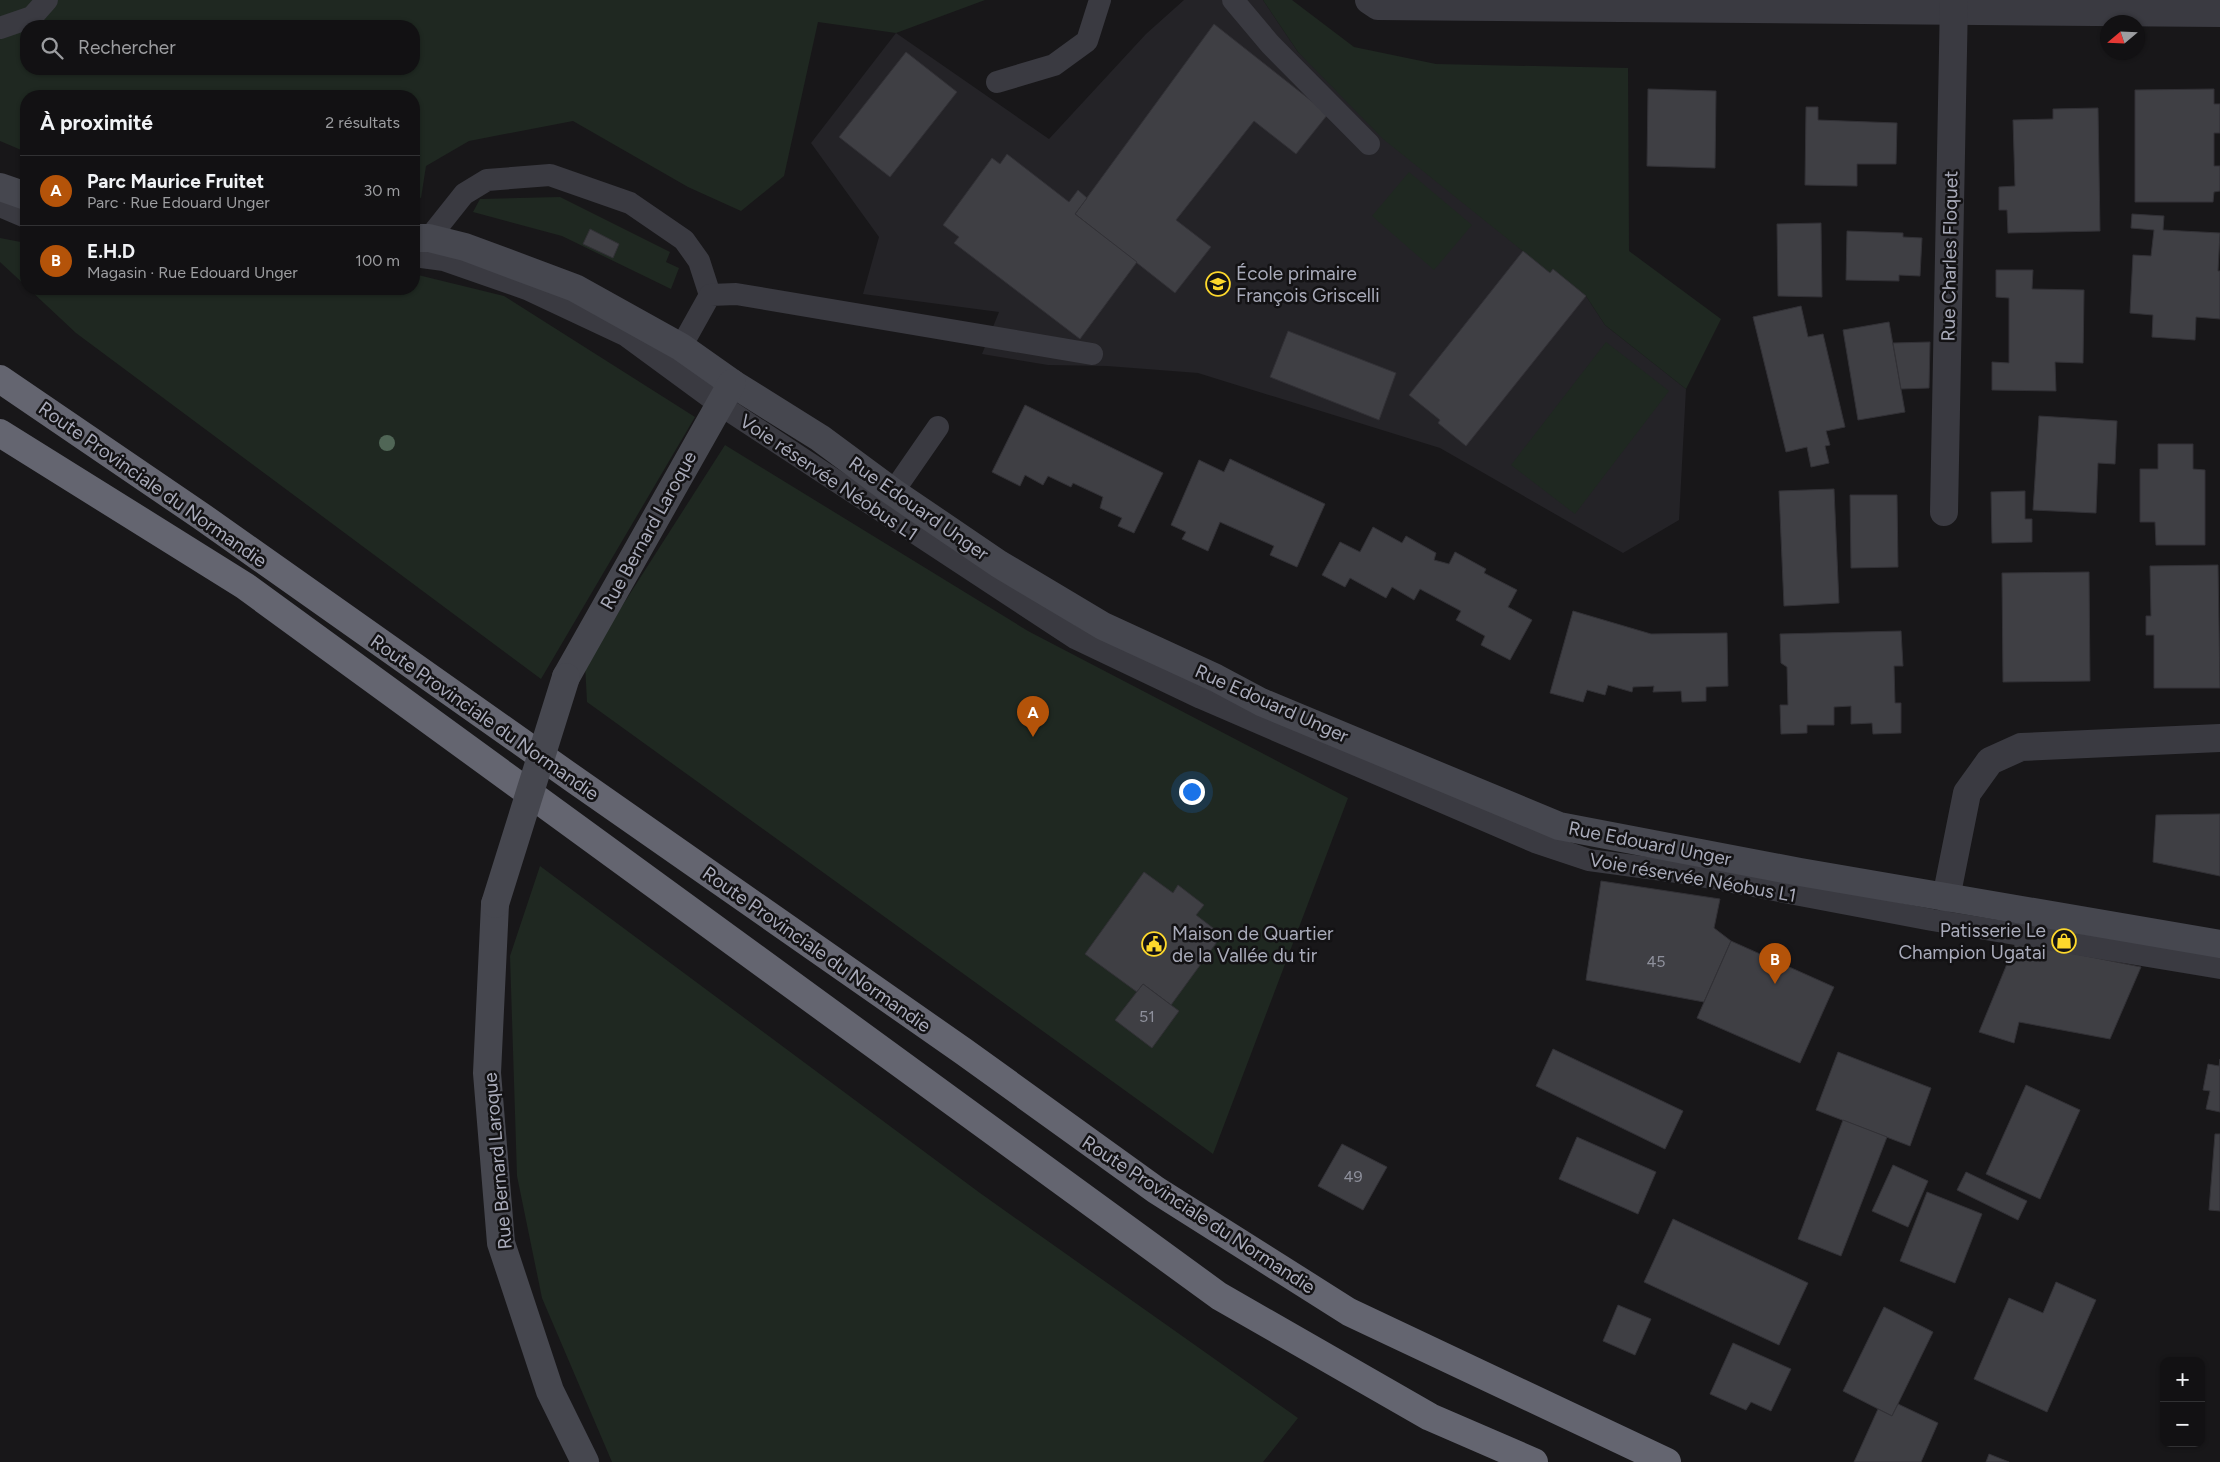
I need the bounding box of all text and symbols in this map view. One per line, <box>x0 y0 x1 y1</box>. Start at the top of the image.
north arrow <box>2100 15 2145 60</box>
search box <box>20 20 420 75</box>
icon: search <box>38 34 66 62</box>
text: Rechercher <box>78 36 176 59</box>
text: À proximité <box>40 110 153 135</box>
text: 2 résultats <box>325 113 400 132</box>
text: Parc Maurice Fruitet <box>87 170 264 193</box>
street label: Rue Charles Floquet <box>1937 170 1962 342</box>
text: A <box>50 181 62 200</box>
text: 30 m <box>363 181 400 200</box>
text: Parc · Rue Edouard Unger <box>87 193 270 212</box>
text: E.H.D <box>87 240 135 263</box>
text: B <box>51 251 61 270</box>
text: 100 m <box>355 251 400 270</box>
place label: École primaire François Griscelli <box>1236 262 1380 307</box>
text: Magasin · Rue Edouard Unger <box>87 263 298 282</box>
school or university icon: École primaire François Griscelli <box>1205 271 1231 297</box>
street label: Route Provinciale du Normandie <box>34 397 271 572</box>
street label: Voie réservée Néobus L1 <box>735 409 922 546</box>
street label: Rue Bernard Laroque <box>595 447 702 613</box>
street label: Rue Edouard Unger <box>844 452 994 566</box>
street label: Route Provinciale du Normandie <box>366 630 603 805</box>
street label: Rue Edouard Unger <box>1192 659 1353 748</box>
pin: A <box>1017 696 1049 737</box>
your location <box>1179 779 1205 805</box>
street label: Rue Edouard Unger <box>1566 816 1734 871</box>
street label: Voie réservée Néobus L1 <box>1588 848 1798 907</box>
street label: Route Provinciale du Normandie <box>698 862 935 1037</box>
place label: Patisserie Le Champion Ugatai <box>1898 919 2046 964</box>
place label: Maison de Quartier de la Vallée du tir <box>1172 922 1334 967</box>
shop icon: Patisserie Le Champion Ugatai <box>2051 928 2077 954</box>
public building icon: Maison de Quartier de la Vallée du tir <box>1141 931 1167 957</box>
pin: B <box>1759 943 1791 984</box>
house number: 45 <box>1646 952 1666 971</box>
house number: 51 <box>1139 1007 1155 1026</box>
street label: Rue Bernard Laroque <box>478 1072 517 1250</box>
street label: Route Provinciale du Normandie <box>1078 1130 1320 1298</box>
house number: 49 <box>1344 1167 1363 1186</box>
map controls <box>2160 1357 2205 1447</box>
button: + <box>2160 1357 2205 1402</box>
button: − <box>2160 1402 2205 1447</box>

